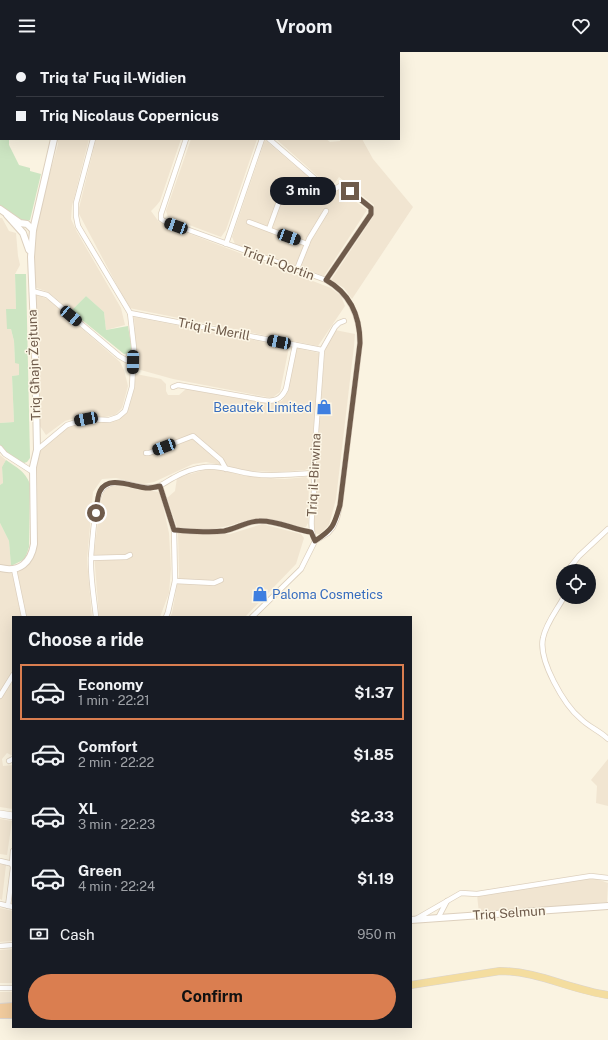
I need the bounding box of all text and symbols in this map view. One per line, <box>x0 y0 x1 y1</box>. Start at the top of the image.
icon: menu <box>16 15 38 37</box>
icon: heart <box>570 15 592 37</box>
text: Vroom <box>276 16 332 37</box>
text: Triq ta' Fuq il-Widien <box>40 69 186 86</box>
text: Triq Nicolaus Copernicus <box>40 107 219 124</box>
callout: 3 min <box>270 177 336 205</box>
route end <box>341 182 359 200</box>
text: 3 min <box>286 183 320 198</box>
car <box>163 216 189 236</box>
car <box>276 227 302 247</box>
street label: Triq il-Qortin <box>240 243 316 283</box>
car <box>58 304 84 328</box>
street label: Triq Għajn Żejtuna <box>25 309 43 421</box>
street label: Triq il-Merill <box>177 315 251 343</box>
car <box>266 334 292 350</box>
car <box>127 350 139 374</box>
shop icon: Beautek Limited <box>315 398 333 416</box>
place label: Beautek Limited <box>213 400 312 415</box>
car <box>73 411 99 427</box>
street label: Triq il-Birwina <box>304 433 324 517</box>
car <box>151 437 177 457</box>
route start <box>87 504 105 522</box>
map controls <box>556 564 596 604</box>
button: locate <box>556 564 596 604</box>
shop icon: Paloma Cosmetics <box>251 585 269 603</box>
place label: Paloma Cosmetics <box>272 587 383 602</box>
text: Choose a ride <box>28 629 144 650</box>
icon: car <box>30 674 66 710</box>
text: Economy <box>78 676 143 693</box>
text: $1.37 <box>354 684 394 701</box>
text: 1 min · 22:21 <box>78 693 149 708</box>
icon: car <box>30 736 66 772</box>
text: Comfort <box>78 738 138 755</box>
text: $1.85 <box>353 746 394 763</box>
text: 2 min · 22:22 <box>78 755 154 770</box>
icon: car <box>30 798 66 834</box>
text: XL <box>78 800 97 817</box>
text: $2.33 <box>350 808 394 825</box>
text: 3 min · 22:23 <box>78 817 155 832</box>
icon: car <box>30 860 66 896</box>
text: Green <box>78 862 122 879</box>
text: $1.19 <box>357 870 394 887</box>
text: 4 min · 22:24 <box>78 879 155 894</box>
street label: Triq Selmun <box>472 903 546 923</box>
icon: cash <box>28 923 50 945</box>
text: Cash <box>60 926 95 943</box>
text: 950 m <box>357 927 396 942</box>
button: Confirm <box>28 974 396 1020</box>

